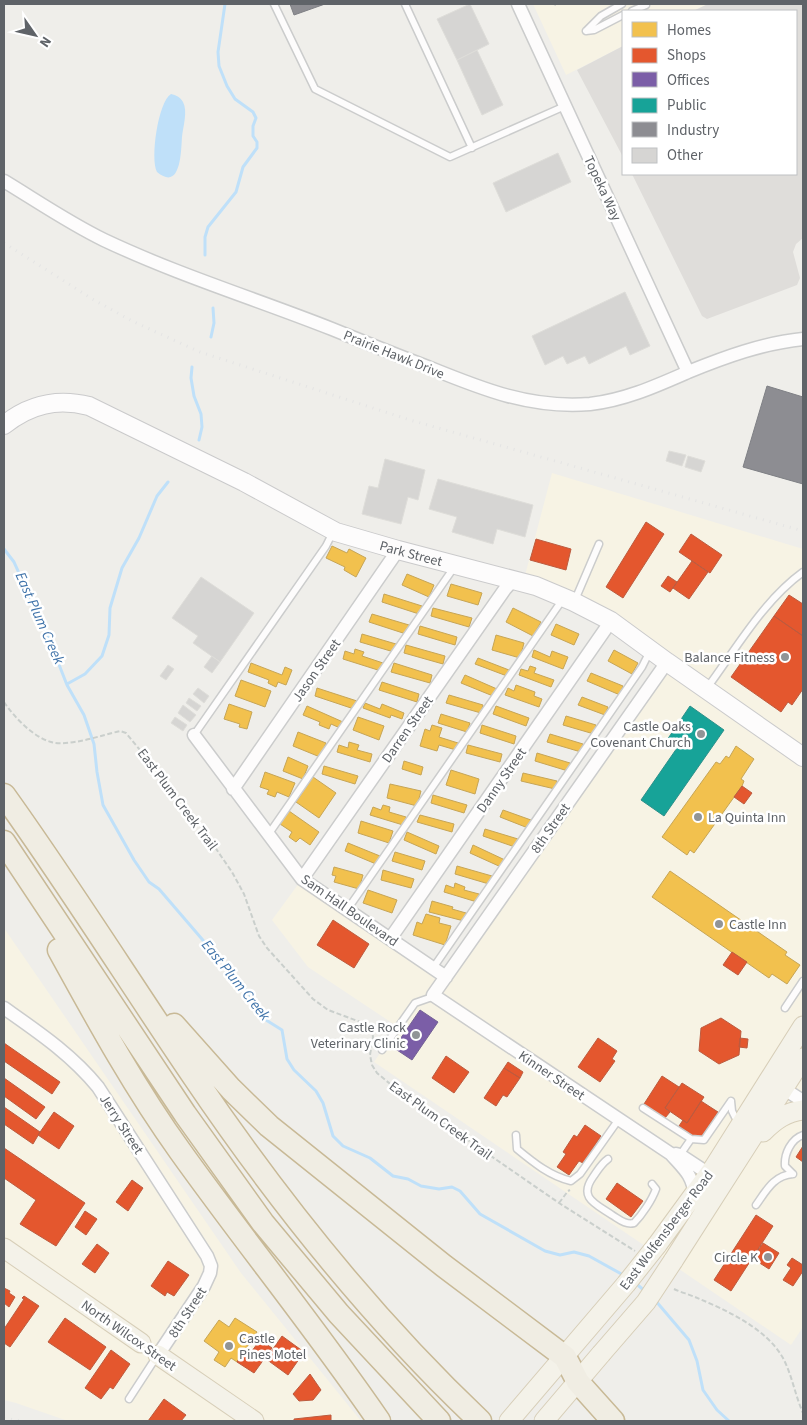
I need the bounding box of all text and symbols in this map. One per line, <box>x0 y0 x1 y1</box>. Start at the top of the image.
north arrow <box>10 10 60 60</box>
legend <box>622 10 797 175</box>
text: Homes <box>667 20 711 41</box>
text: N <box>34 32 56 51</box>
text: Shops <box>667 45 706 66</box>
text: Offices <box>667 70 710 91</box>
text: Public <box>667 95 706 116</box>
text: Industry <box>667 120 719 141</box>
text: Other <box>667 145 704 166</box>
street label: Topeka Way <box>578 153 626 225</box>
street label: Prairie Hawk Drive <box>340 326 447 384</box>
street label: Park Street <box>377 536 445 572</box>
water label: East Plum Creek <box>10 569 70 668</box>
street label: Jason Street <box>288 635 346 706</box>
place label: Balance Fitness <box>684 648 775 668</box>
marker: Balance Fitness <box>779 651 791 663</box>
street label: Darren Street <box>377 692 438 767</box>
place label: Castle Oaks Covenant Church <box>590 717 691 753</box>
marker: Castle Oaks Covenant Church <box>695 728 707 740</box>
street label: Danny Street <box>472 744 532 817</box>
street label: East Plum Creek Trail <box>132 745 222 855</box>
street label: 8th Street <box>526 799 576 858</box>
place label: La Quinta Inn <box>708 808 786 828</box>
marker: La Quinta Inn <box>692 811 704 823</box>
street label: Sam Hall Boulevard <box>297 870 402 952</box>
place label: Castle Inn <box>729 915 787 935</box>
marker: Castle Inn <box>713 918 725 930</box>
water label: East Plum Creek <box>196 935 275 1026</box>
place label: Castle Rock Veterinary Clinic <box>311 1018 407 1054</box>
marker: Castle Rock Veterinary Clinic <box>410 1029 422 1041</box>
street label: Kinner Street <box>514 1046 589 1106</box>
street label: East Plum Creek Trail <box>385 1077 496 1165</box>
street label: Jerry Street <box>94 1091 148 1159</box>
street label: East Wolfensberger Road <box>615 1167 718 1295</box>
place label: Circle K <box>714 1248 759 1268</box>
marker: Circle K <box>762 1251 774 1263</box>
street label: 8th Street <box>164 1283 212 1342</box>
street label: North Wilcox Street <box>77 1295 180 1376</box>
place label: Castle Pines Motel <box>239 1329 307 1365</box>
marker: Castle Pines Motel <box>223 1340 235 1352</box>

